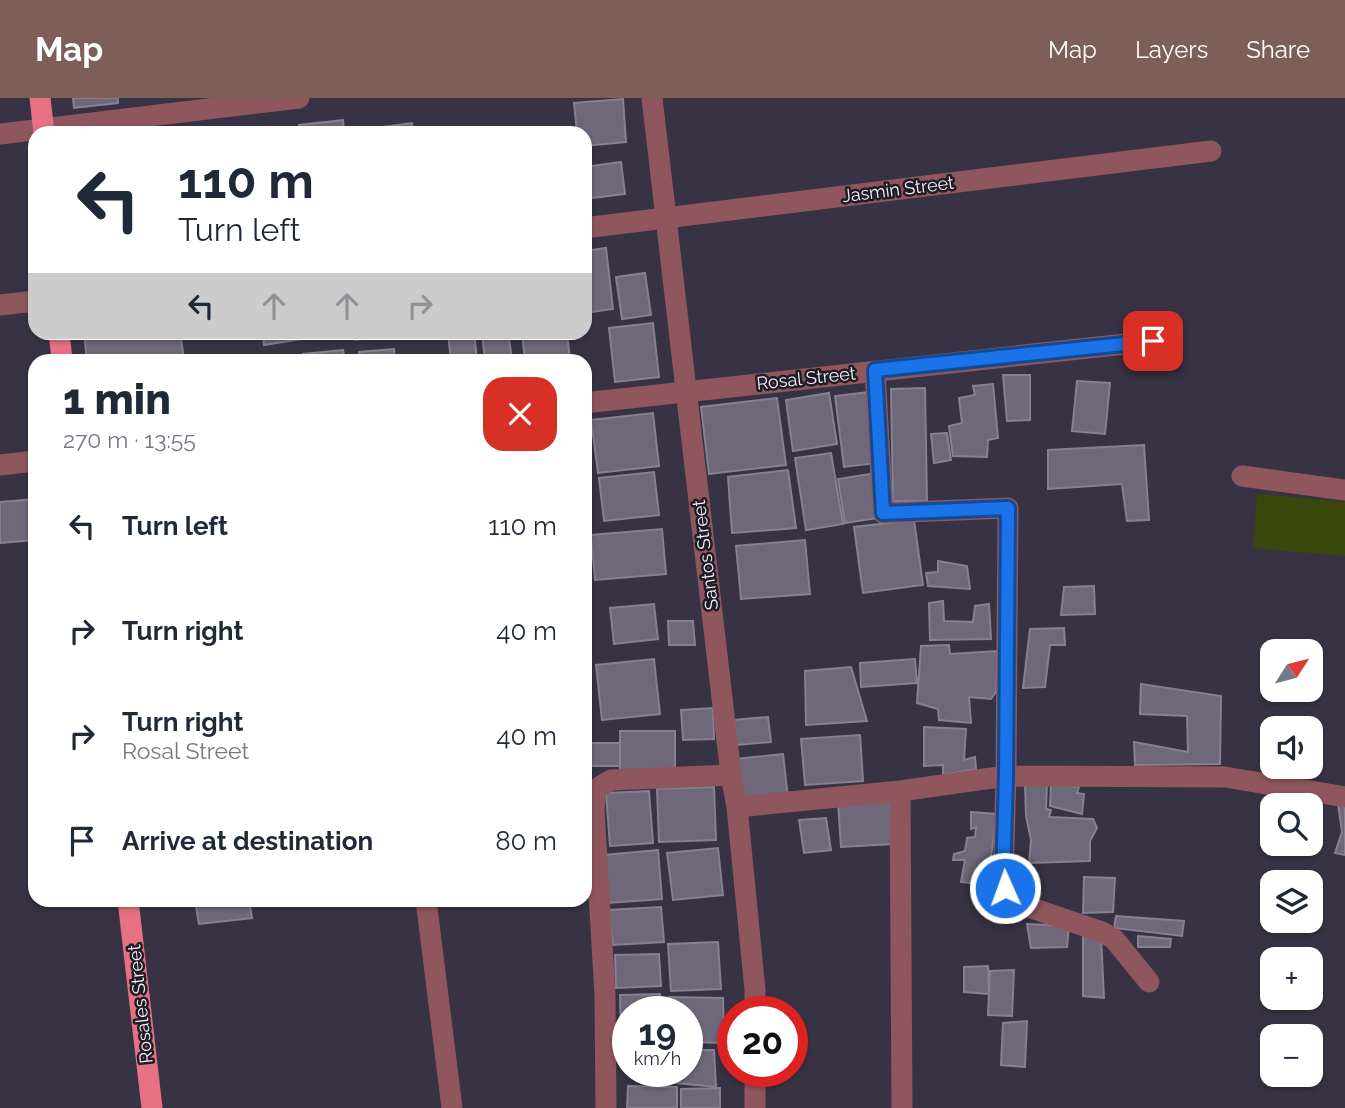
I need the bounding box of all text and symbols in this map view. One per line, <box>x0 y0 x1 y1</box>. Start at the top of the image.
text: Map <box>35 30 103 69</box>
text: Map <box>1048 35 1097 64</box>
text: Layers <box>1135 35 1208 64</box>
text: Share <box>1246 35 1310 64</box>
text: 110 m <box>178 152 314 209</box>
icon: left <box>63 154 154 245</box>
street label: Jasmin Street <box>841 172 955 206</box>
text: Turn left <box>178 211 300 248</box>
icon: left <box>182 287 220 325</box>
icon: ahead <box>255 287 293 325</box>
icon: ahead <box>328 287 366 325</box>
icon: right <box>401 287 439 325</box>
pin <box>1123 311 1183 371</box>
icon: arrive <box>1134 322 1172 360</box>
street label: Rosal Street <box>755 362 857 394</box>
text: 1 min <box>63 375 171 424</box>
button: close <box>483 377 557 451</box>
text: 270 m · 13:55 <box>63 426 196 453</box>
street label: Santos Street <box>688 499 722 611</box>
icon: left <box>63 507 101 545</box>
text: Turn left <box>122 511 228 541</box>
text: 110 m <box>488 511 557 541</box>
icon: right <box>63 612 101 650</box>
text: Turn right <box>122 616 243 646</box>
text: 40 m <box>496 616 557 646</box>
north arrow <box>1260 639 1323 702</box>
map controls <box>1260 639 1323 1087</box>
text: Turn right <box>122 707 243 737</box>
button: sound <box>1260 716 1323 779</box>
icon: right <box>63 717 101 755</box>
text: 40 m <box>496 721 557 751</box>
text: Rosal Street <box>122 737 249 764</box>
button: search <box>1260 793 1323 856</box>
icon: arrive <box>63 822 101 860</box>
text: Arrive at destination <box>122 826 373 856</box>
text: 80 m <box>495 826 557 856</box>
position arrow <box>968 851 1042 925</box>
button: layers <box>1260 870 1323 933</box>
street label: Rosales Street <box>123 944 157 1064</box>
button: + <box>1260 947 1323 1010</box>
speed limit sign: 20 <box>717 996 808 1087</box>
text: 19 <box>639 1012 676 1053</box>
button: − <box>1260 1024 1323 1087</box>
text: km/h <box>634 1048 681 1069</box>

